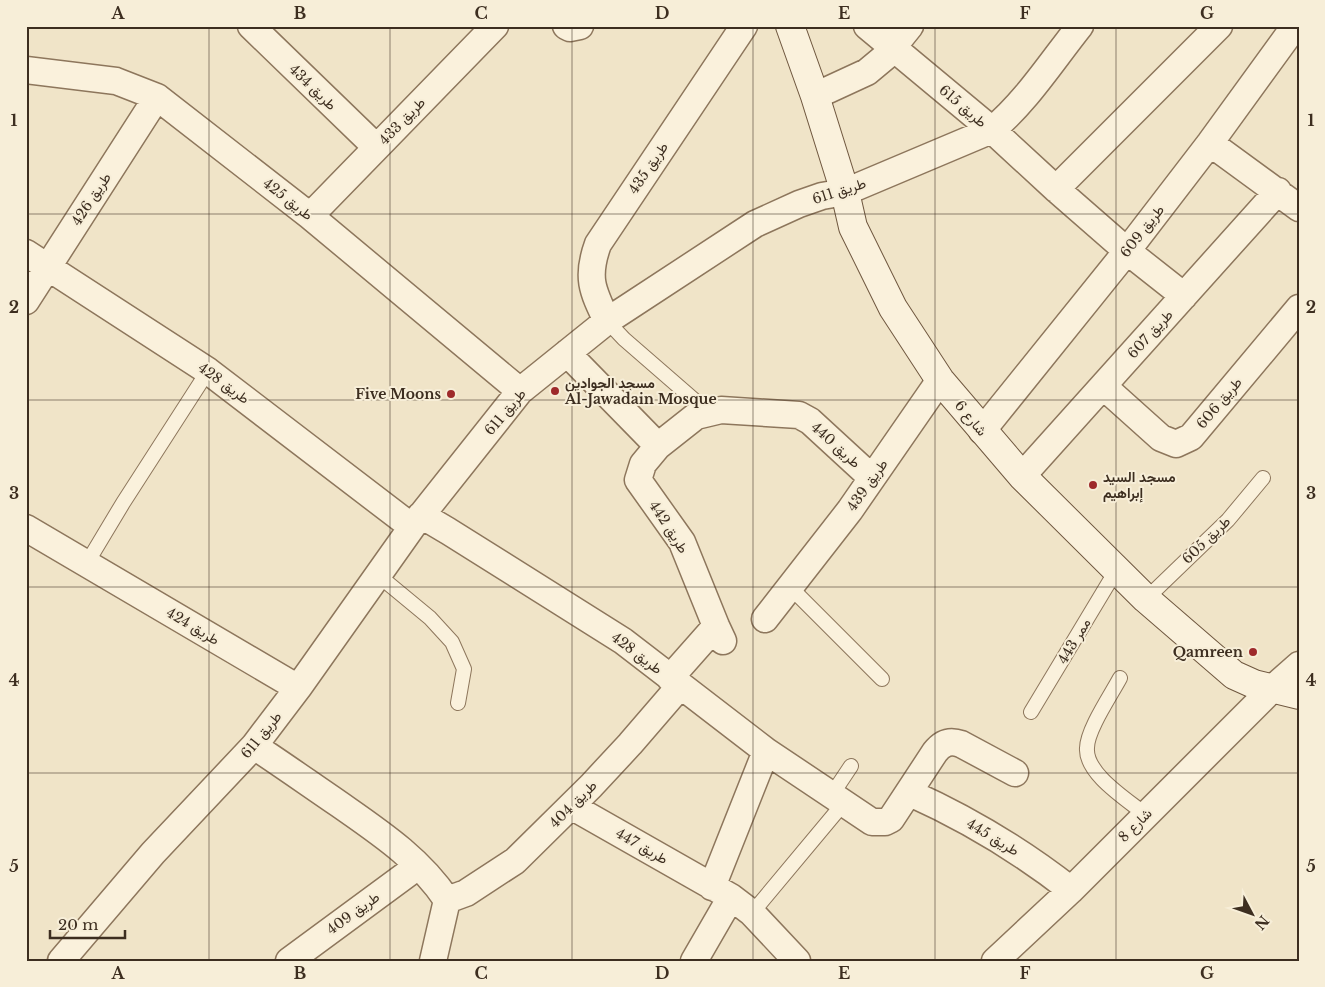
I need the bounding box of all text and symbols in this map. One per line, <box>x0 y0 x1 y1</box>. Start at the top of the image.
text: A <box>111 3 126 23</box>
text: B <box>294 3 307 23</box>
text: C <box>474 3 488 23</box>
text: D <box>655 3 669 23</box>
text: E <box>838 3 850 23</box>
text: F <box>1019 3 1031 23</box>
text: G <box>1200 3 1214 23</box>
street label: طريق 434 <box>286 60 340 114</box>
street label: طريق 615 <box>935 81 991 131</box>
street label: طريق 433 <box>375 93 429 149</box>
text: 1 <box>11 110 18 130</box>
text: 1 <box>1308 110 1315 130</box>
street label: طريق 435 <box>624 139 672 197</box>
street label: طريق 426 <box>67 169 115 229</box>
street label: طريق 425 <box>259 174 317 224</box>
street label: طريق 611 <box>810 174 868 208</box>
street label: طريق 609 <box>1116 201 1168 261</box>
text: 2 <box>9 297 19 317</box>
text: 2 <box>1306 297 1316 317</box>
street label: طريق 607 <box>1123 306 1177 362</box>
street label: طريق 428 <box>195 358 253 408</box>
place label: مسجد الجوادين Al-Jawadain Mosque <box>564 374 717 408</box>
street label: طريق 606 <box>1192 374 1246 432</box>
place label: Five Moons <box>355 385 441 403</box>
street label: طريق 611 <box>480 385 530 439</box>
marker: مسجد الجوادين Al-Jawadain Mosque <box>549 385 561 397</box>
marker: Five Moons <box>445 388 457 400</box>
street label: شارع 6 <box>949 396 991 441</box>
street label: طريق 440 <box>808 418 864 472</box>
street label: طريق 439 <box>843 455 891 515</box>
place label: مسجد السيد إبراهيم <box>1103 468 1176 503</box>
marker: مسجد السيد إبراهيم <box>1087 479 1099 491</box>
text: 3 <box>9 483 19 503</box>
text: 3 <box>1306 483 1316 503</box>
street label: طريق 442 <box>645 497 693 557</box>
street label: طريق 605 <box>1178 512 1234 568</box>
street label: طريق 424 <box>163 603 223 649</box>
street label: ممر 443 <box>1053 615 1095 667</box>
street label: طريق 428 <box>608 628 666 678</box>
place label: Qamreen <box>1173 643 1243 661</box>
marker: Qamreen <box>1247 646 1259 658</box>
text: 4 <box>9 670 19 690</box>
text: 4 <box>1306 670 1316 690</box>
street label: طريق 611 <box>237 708 285 762</box>
street label: طريق 404 <box>545 776 601 832</box>
street label: شارع 8 <box>1114 804 1157 847</box>
street label: طريق 445 <box>963 814 1023 860</box>
street label: طريق 447 <box>613 824 671 868</box>
text: 5 <box>9 856 19 876</box>
text: 5 <box>1306 856 1316 876</box>
street label: طريق 409 <box>323 888 383 938</box>
north arrow <box>1228 890 1278 940</box>
scale bar <box>50 907 125 939</box>
text: N <box>1251 912 1273 933</box>
text: 20 m <box>58 915 98 934</box>
text: A <box>111 963 126 983</box>
text: B <box>294 963 307 983</box>
text: C <box>474 963 488 983</box>
text: D <box>655 963 669 983</box>
text: E <box>838 963 850 983</box>
text: F <box>1019 963 1031 983</box>
text: G <box>1200 963 1214 983</box>

